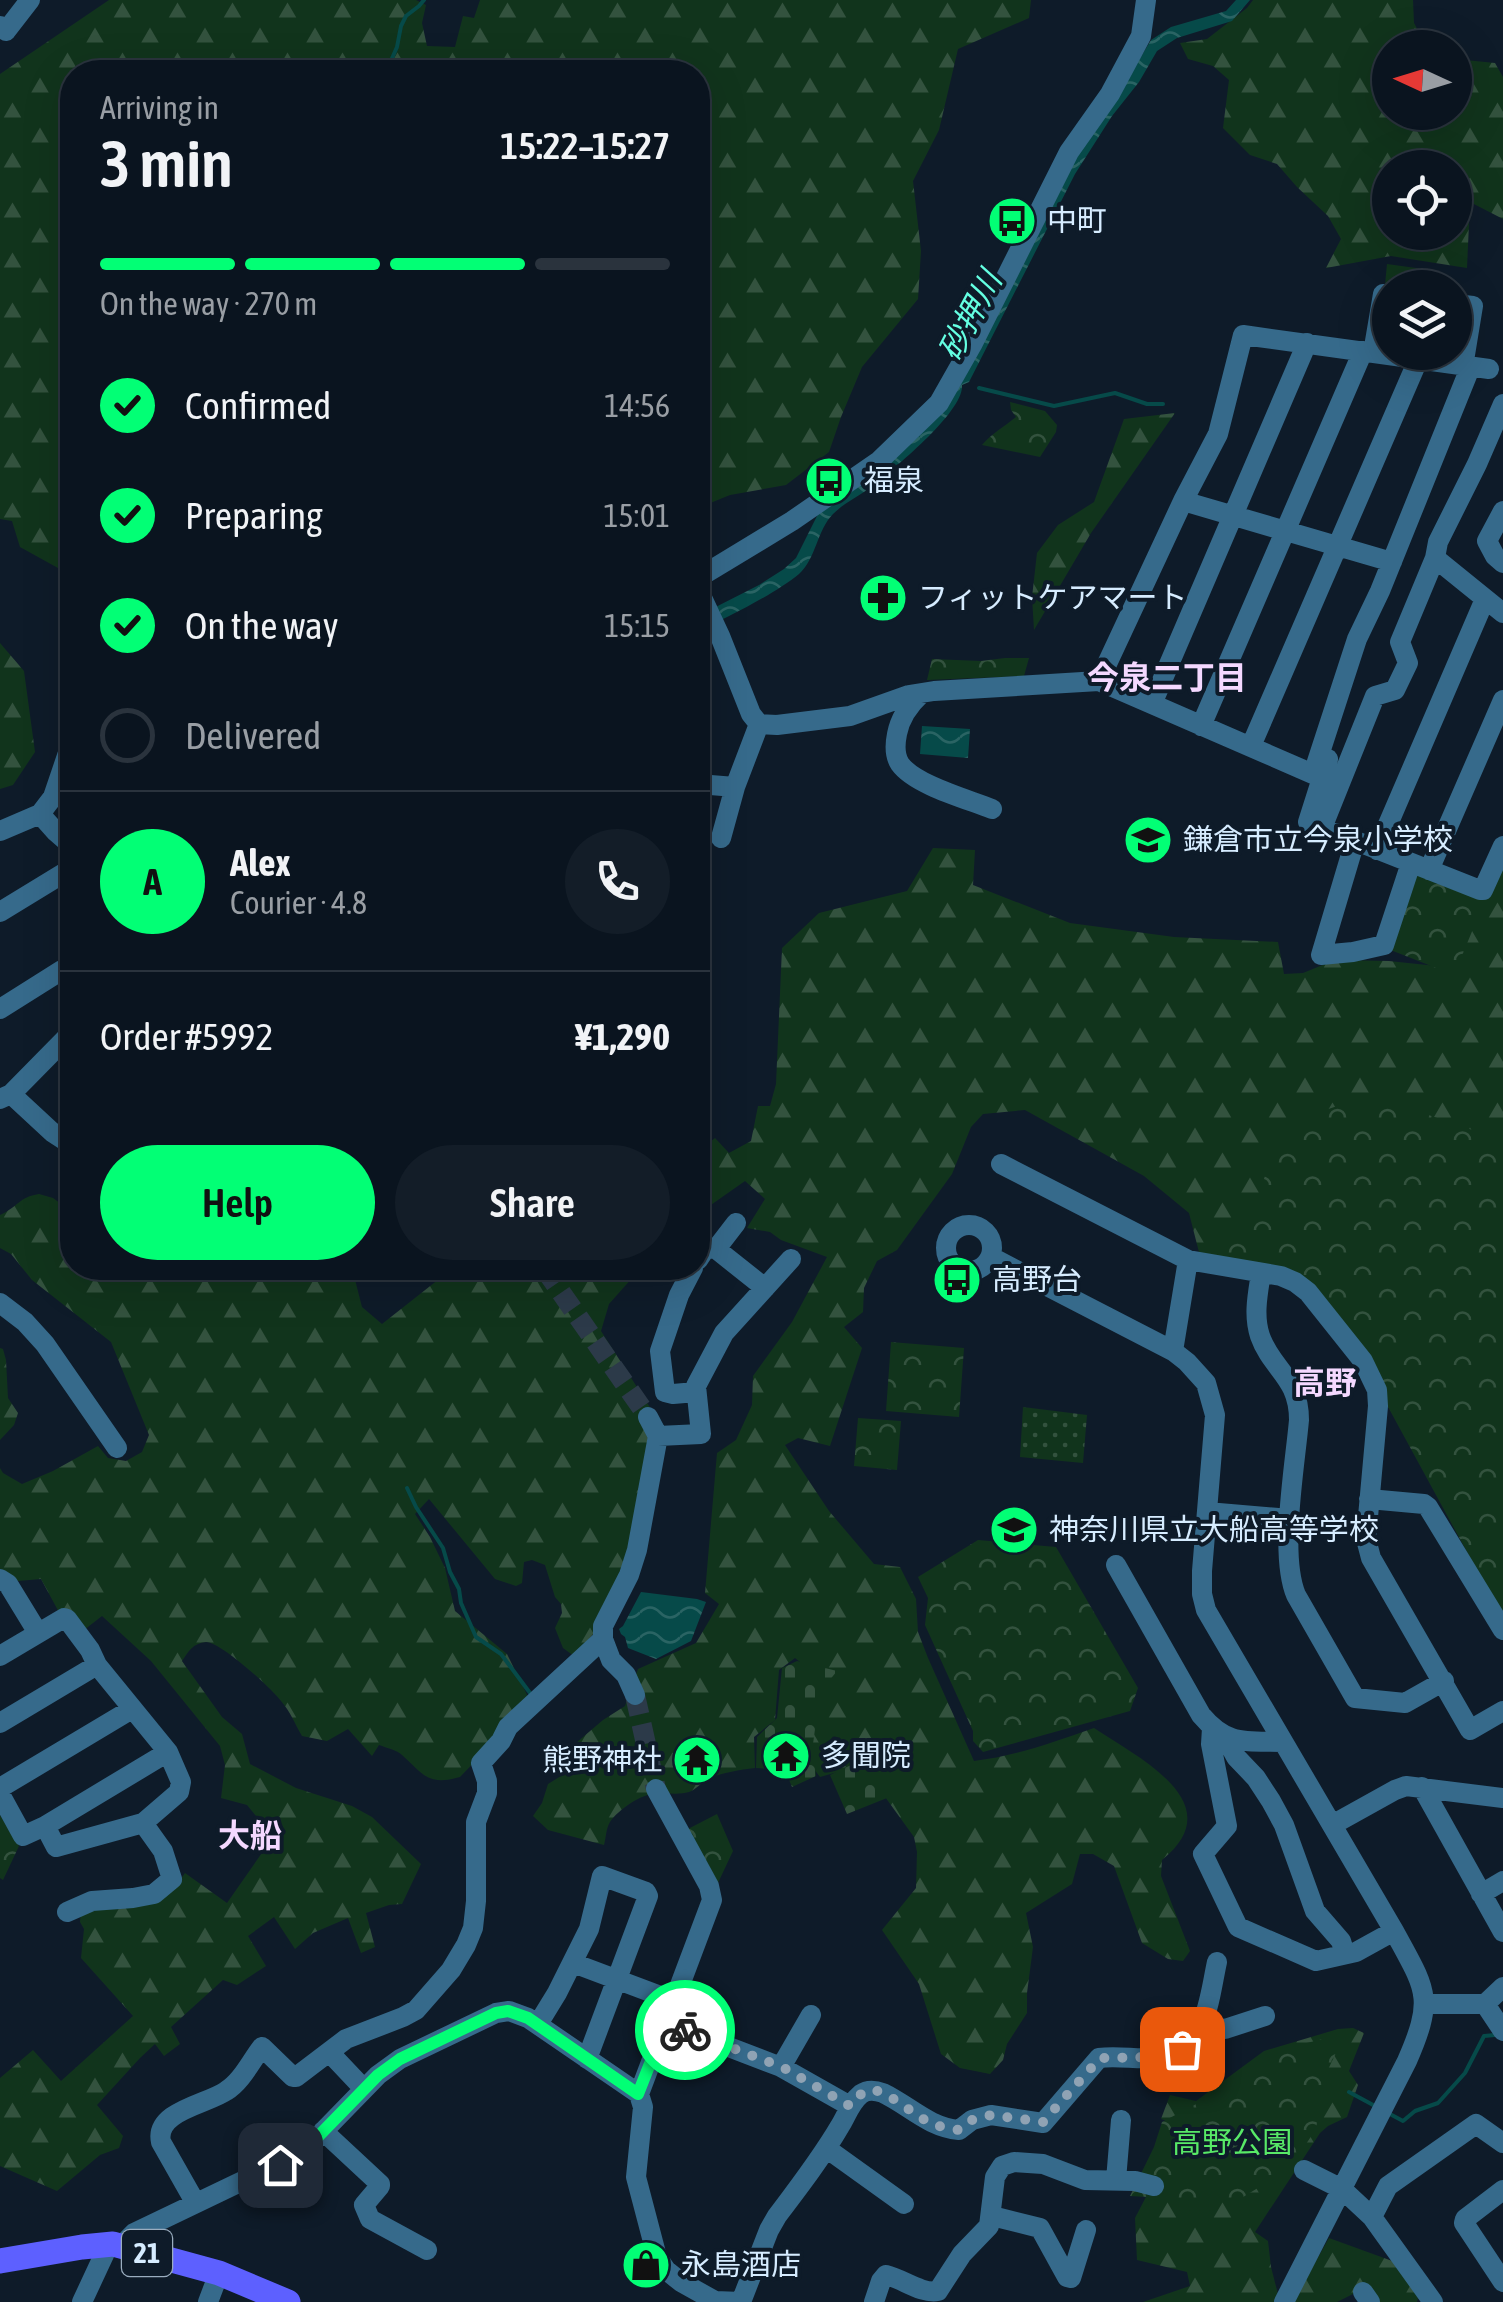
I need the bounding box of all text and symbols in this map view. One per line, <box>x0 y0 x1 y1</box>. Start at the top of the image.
north arrow <box>1372 30 1472 130</box>
map controls <box>1372 30 1472 370</box>
text: Arriving in <box>100 89 219 126</box>
text: 15:22–15:27 <box>500 124 670 167</box>
text: 3 min <box>100 126 233 201</box>
button: locate <box>1372 150 1472 250</box>
bus stop icon: 中町 <box>986 195 1038 247</box>
place label: 中町 <box>1047 203 1107 237</box>
water label: 砂押川 <box>931 262 1010 367</box>
button: layers <box>1372 270 1472 370</box>
text: On the way · 270 m <box>100 285 317 322</box>
icon: check <box>100 378 155 433</box>
text: Confirmed <box>185 384 331 427</box>
text: 14:56 <box>604 387 670 424</box>
bus stop icon: 福泉 <box>803 455 855 507</box>
place label: 福泉 <box>864 463 924 497</box>
icon: check <box>100 488 155 543</box>
text: Preparing <box>185 494 323 537</box>
text: 15:01 <box>604 497 670 534</box>
pharmacy icon: フィットケアマート <box>857 572 909 624</box>
place label: フィットケアマート <box>918 580 1187 614</box>
icon: check <box>100 598 155 653</box>
text: On the way <box>185 604 338 647</box>
text: 15:15 <box>604 607 670 644</box>
district label: 今泉二丁目 <box>1087 659 1247 696</box>
text: Delivered <box>185 714 321 757</box>
school or university icon: 鎌倉市立今泉小学校 <box>1122 814 1174 866</box>
place label: 鎌倉市立今泉小学校 <box>1183 822 1453 856</box>
button: phone <box>565 829 670 934</box>
text: Alex <box>230 841 291 884</box>
text: A <box>143 860 162 903</box>
text: Courier · 4.8 <box>230 884 367 921</box>
text: Order #5992 <box>100 1015 273 1058</box>
text: ¥1,290 <box>575 1015 670 1058</box>
button: Help <box>100 1145 375 1260</box>
button: Share <box>395 1145 670 1260</box>
bus stop icon: 高野台 <box>931 1254 983 1306</box>
place label: 高野台 <box>992 1262 1082 1296</box>
district label: 高野 <box>1293 1364 1357 1401</box>
school or university icon: 神奈川県立大船高等学校 <box>988 1504 1040 1556</box>
place label: 神奈川県立大船高等学校 <box>1049 1512 1379 1546</box>
temple icon: 多聞院 <box>760 1730 812 1782</box>
temple icon: 熊野神社 <box>671 1734 723 1786</box>
place label: 多聞院 <box>821 1738 911 1772</box>
place label: 熊野神社 <box>542 1742 662 1776</box>
district label: 大船 <box>218 1817 282 1854</box>
courier <box>635 1980 735 2080</box>
icon: bike <box>658 2003 713 2058</box>
pin <box>1140 2007 1225 2092</box>
icon: bag <box>1155 2022 1210 2077</box>
pin <box>238 2123 323 2208</box>
park label: 高野公園 <box>1172 2125 1292 2159</box>
icon: home <box>253 2138 308 2193</box>
road number: 21 <box>122 2230 172 2276</box>
shop icon: 永島酒店 <box>620 2239 672 2291</box>
place label: 永島酒店 <box>681 2247 801 2281</box>

